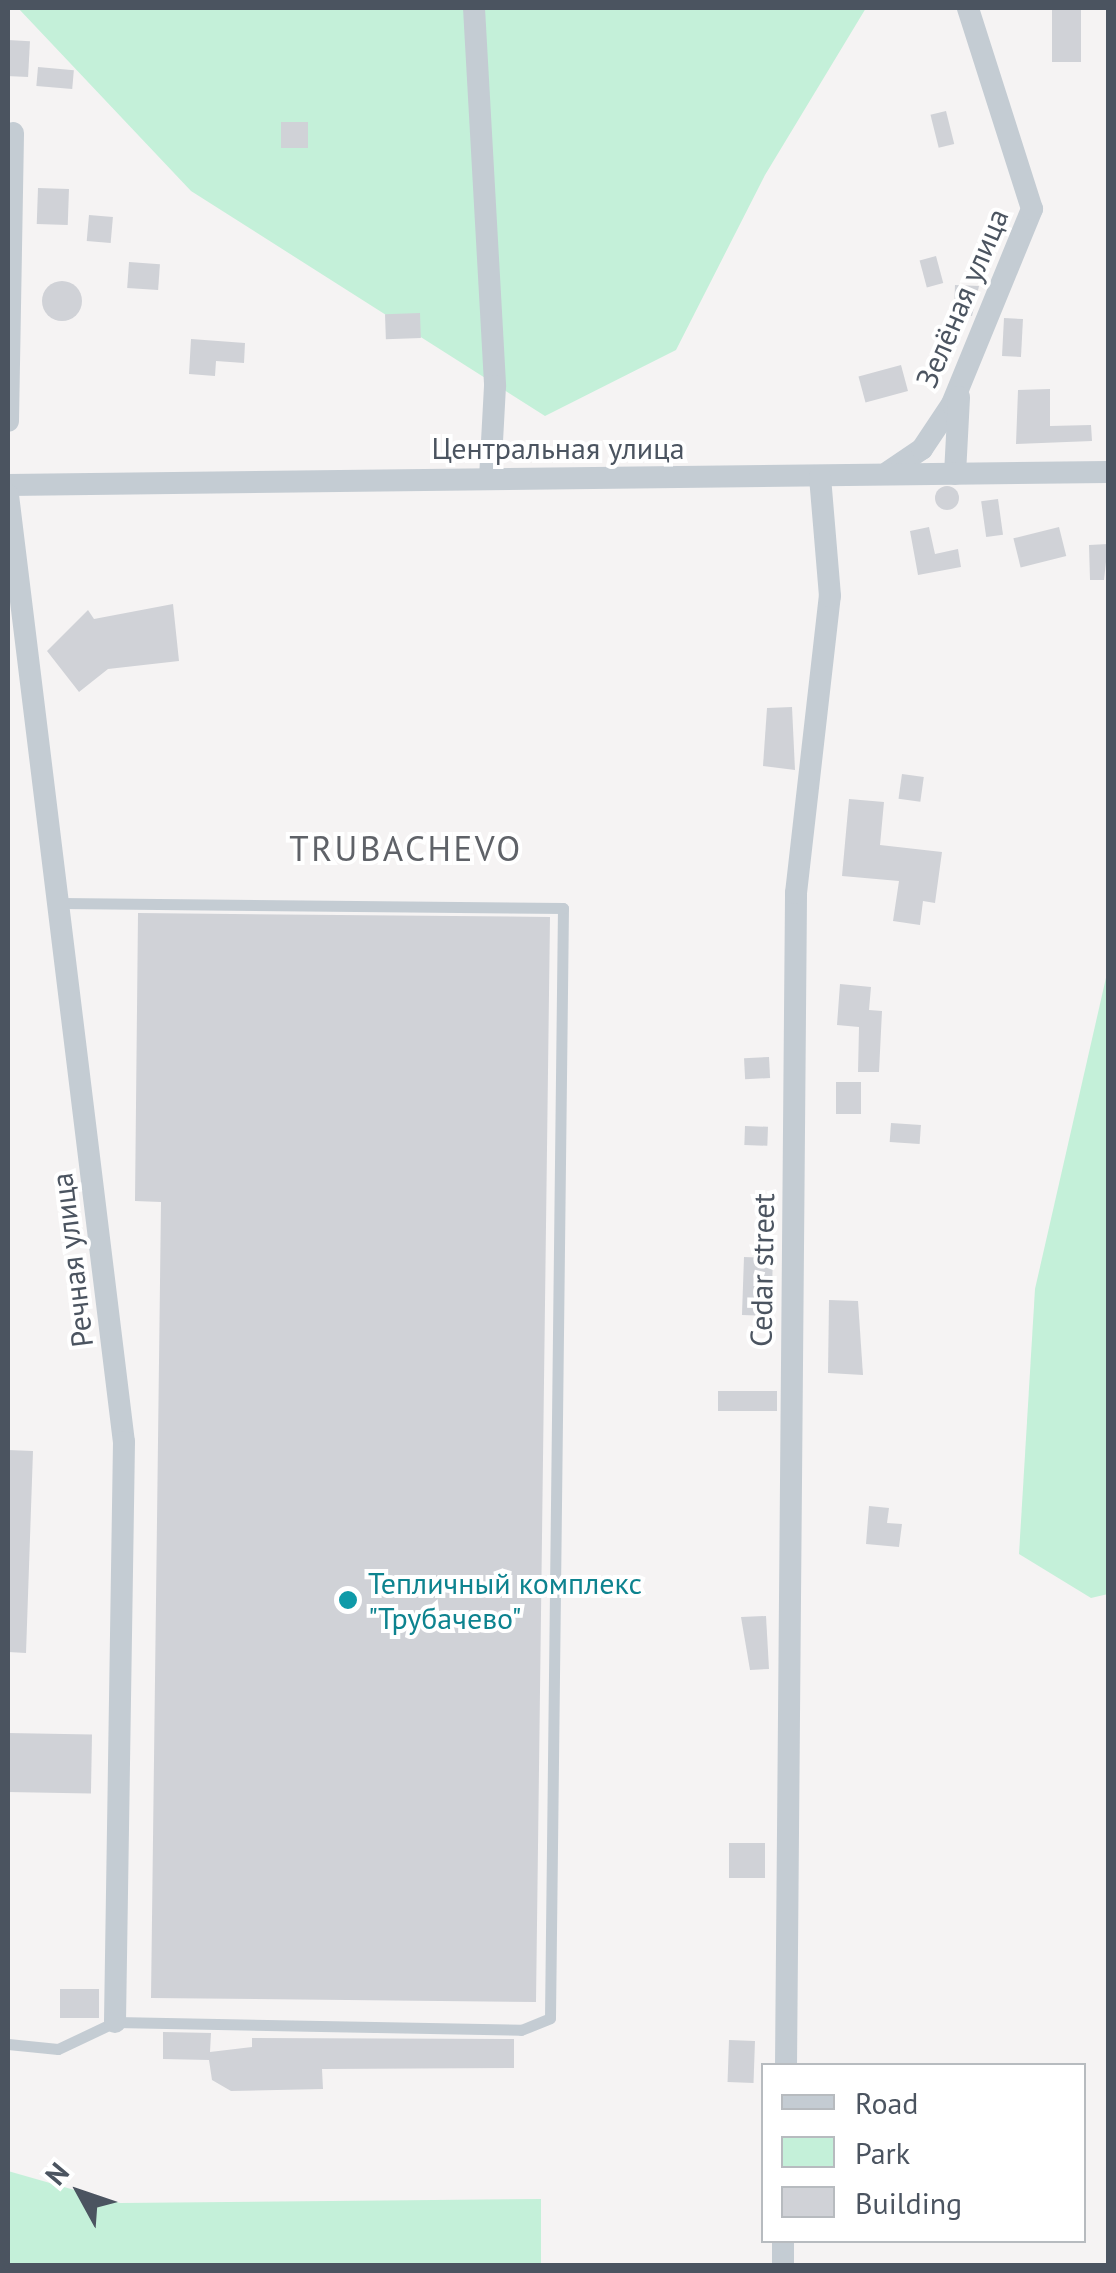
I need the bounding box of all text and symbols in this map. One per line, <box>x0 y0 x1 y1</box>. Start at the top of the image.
street label: Зелёная улица <box>908 203 1016 393</box>
street label: Центральная улица <box>431 430 685 466</box>
district label: TRUBACHEVO <box>289 827 523 869</box>
street label: Речная улица <box>43 1171 101 1349</box>
street label: Cedar street <box>743 1193 781 1347</box>
place label: Тепличный комплекс "Трубачево" <box>368 1565 642 1636</box>
marker: Тепличный комплекс "Трубачево" <box>337 1589 359 1611</box>
legend <box>761 2063 1086 2243</box>
text: Road <box>855 2083 919 2122</box>
text: Park <box>855 2133 910 2172</box>
north arrow <box>30 2143 130 2243</box>
text: N <box>37 2154 77 2192</box>
text: Building <box>855 2183 962 2222</box>

